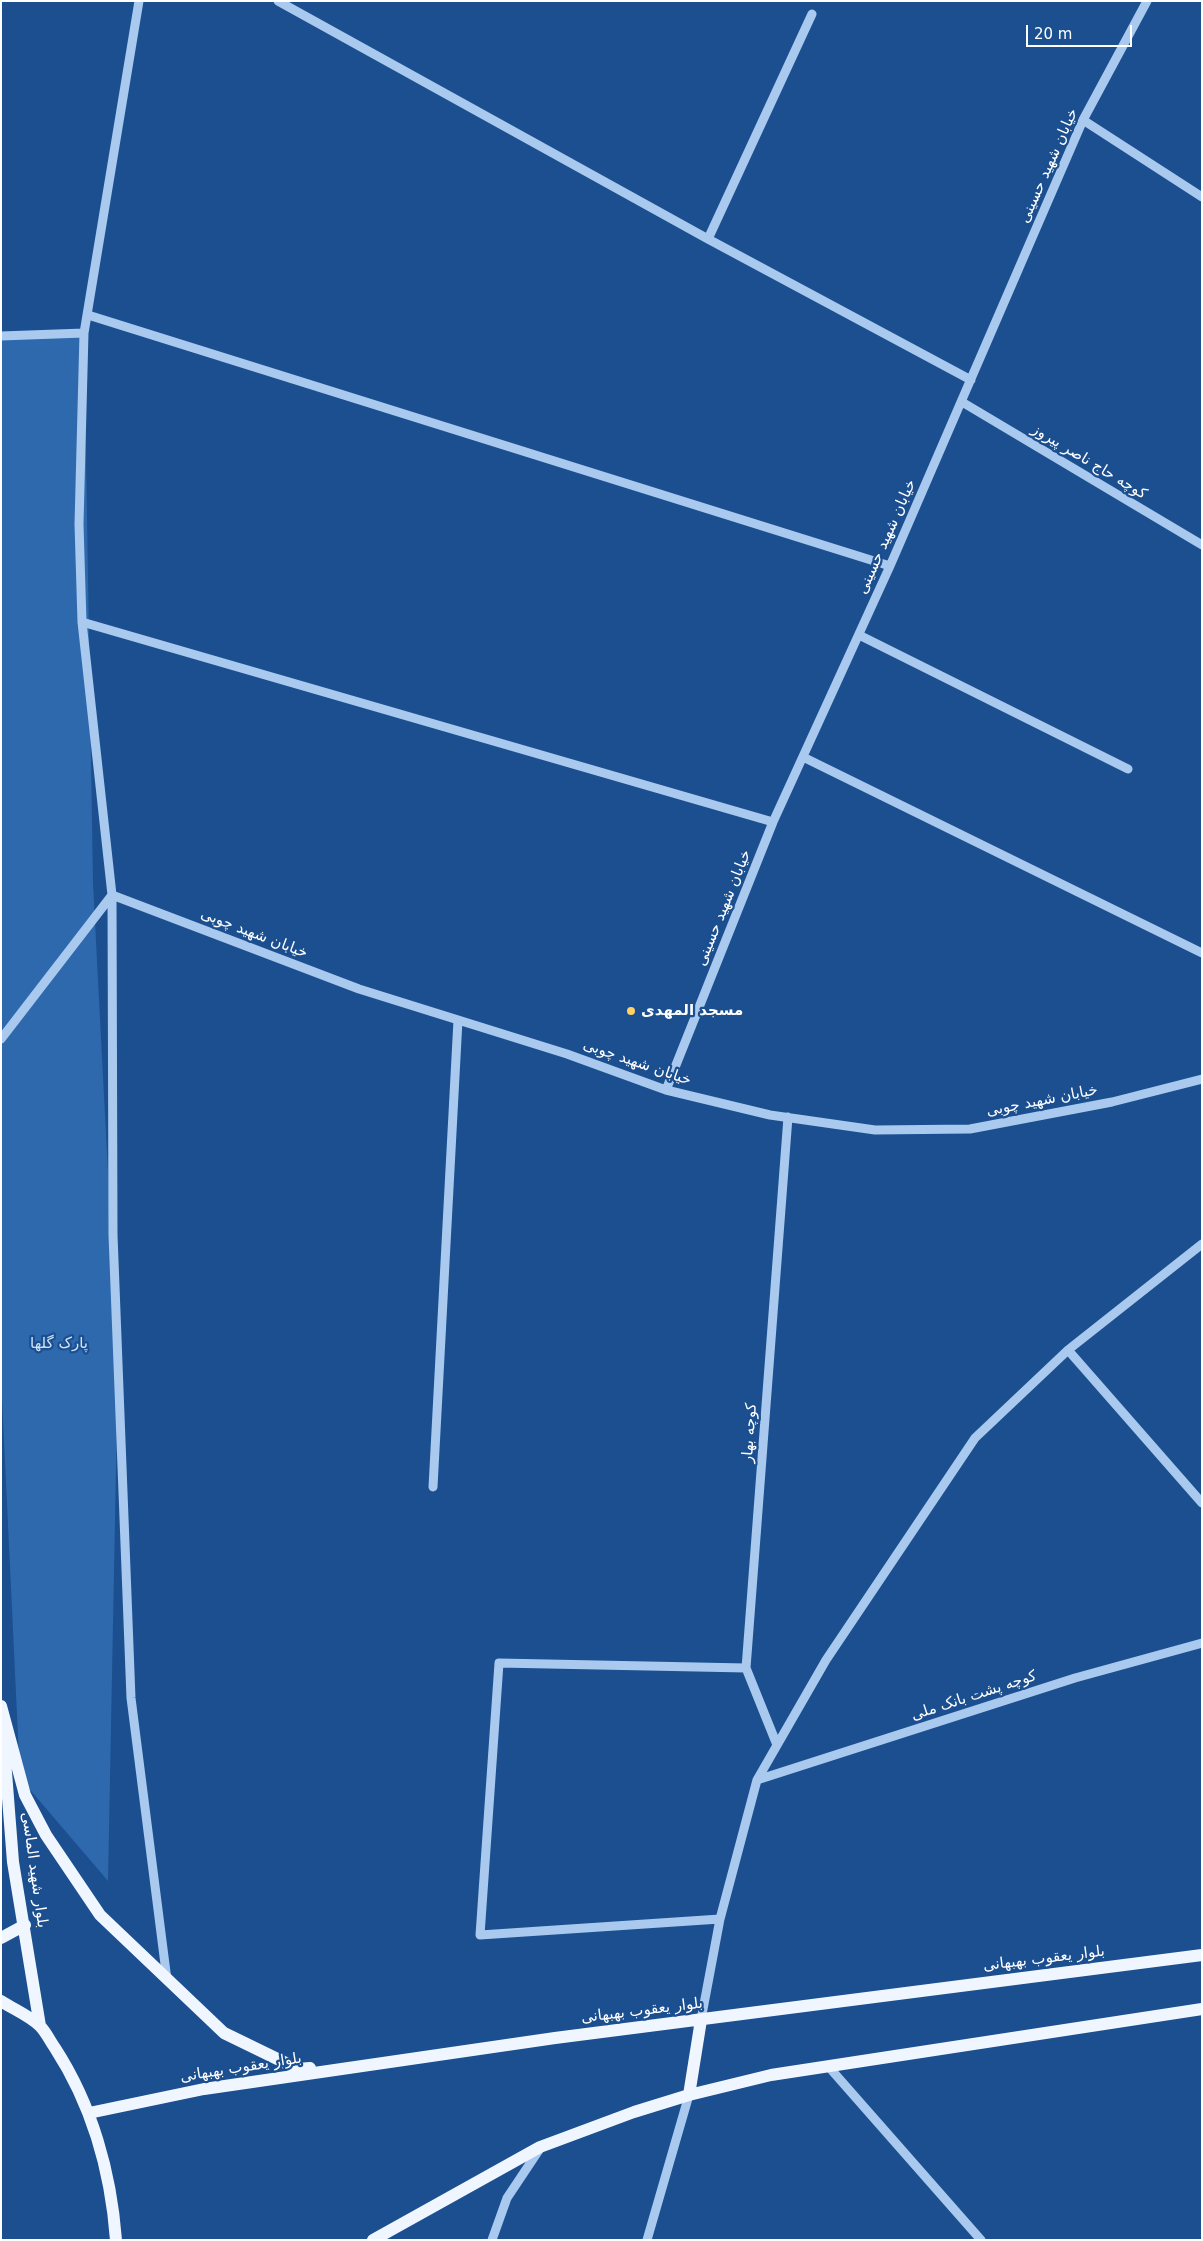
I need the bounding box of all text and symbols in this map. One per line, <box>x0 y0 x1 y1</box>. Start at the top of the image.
scale bar <box>1028 15 1134 47</box>
text: 20 m <box>1034 25 1072 43</box>
street label: خیابان شهید حسینی <box>1016 106 1082 226</box>
street label: کوچه حاج ناصر پیروز <box>1028 420 1150 504</box>
street label: خیابان شهید حسینی <box>854 477 920 597</box>
street label: خیابان شهید حسینی <box>692 847 756 969</box>
street label: خیابان شهید چوبی <box>198 905 310 963</box>
place label: مسجد المهدی <box>641 1002 743 1020</box>
marker: مسجد المهدی <box>625 1005 637 1017</box>
street label: خیابان شهید چوبی <box>581 1036 693 1090</box>
street label: خیابان شهید چوبی <box>985 1081 1099 1121</box>
park label: پارک گلها <box>30 1335 88 1353</box>
street label: کوچه بهار <box>739 1403 761 1463</box>
street label: کوچه پشت بانک ملی <box>909 1667 1039 1725</box>
street label: بلوار شهید الماسی <box>17 1811 51 1929</box>
street label: بلوار یعقوب بهبهانی <box>982 1943 1106 1975</box>
street label: بلوار یعقوب بهبهانی <box>580 1995 704 2027</box>
street label: بلوار یعقوب بهبهانی <box>179 2050 303 2086</box>

